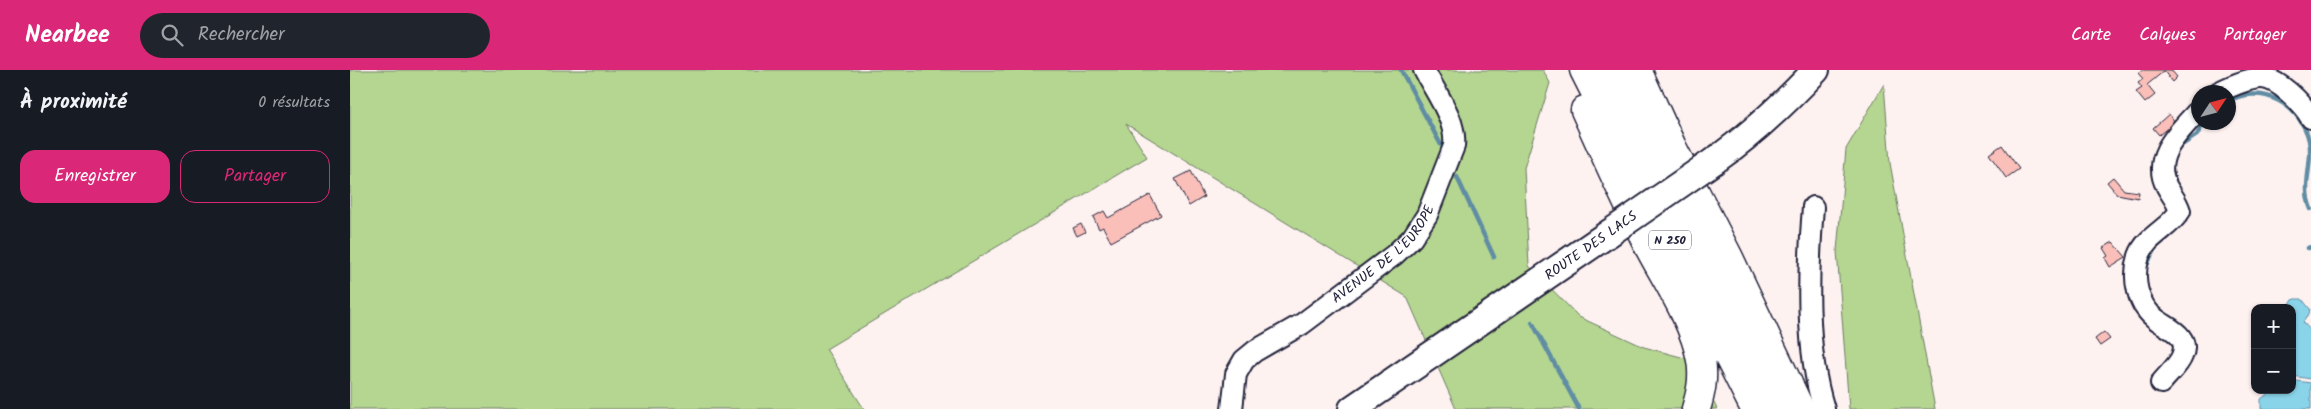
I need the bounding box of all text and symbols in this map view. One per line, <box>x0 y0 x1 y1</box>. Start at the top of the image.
search box <box>140 13 490 58</box>
text: Nearbee <box>25 16 110 55</box>
text: Rechercher <box>198 20 284 50</box>
icon: search <box>158 21 186 49</box>
text: Carte <box>2071 21 2111 50</box>
text: Calques <box>2139 21 2196 50</box>
text: Partager <box>2224 21 2286 50</box>
north arrow <box>2191 85 2236 130</box>
text: À proximité <box>20 86 127 119</box>
text: 0 résultats <box>258 90 330 115</box>
button: Enregistrer <box>20 150 170 203</box>
button: Partager <box>180 150 330 203</box>
street label: AVENUE DE L'EUROPE <box>1327 201 1441 309</box>
street label: ROUTE DES LACS <box>1540 206 1642 286</box>
road number: N 250 <box>1649 230 1691 250</box>
map controls <box>2251 304 2296 394</box>
button: + <box>2251 304 2296 349</box>
button: − <box>2251 349 2296 394</box>

